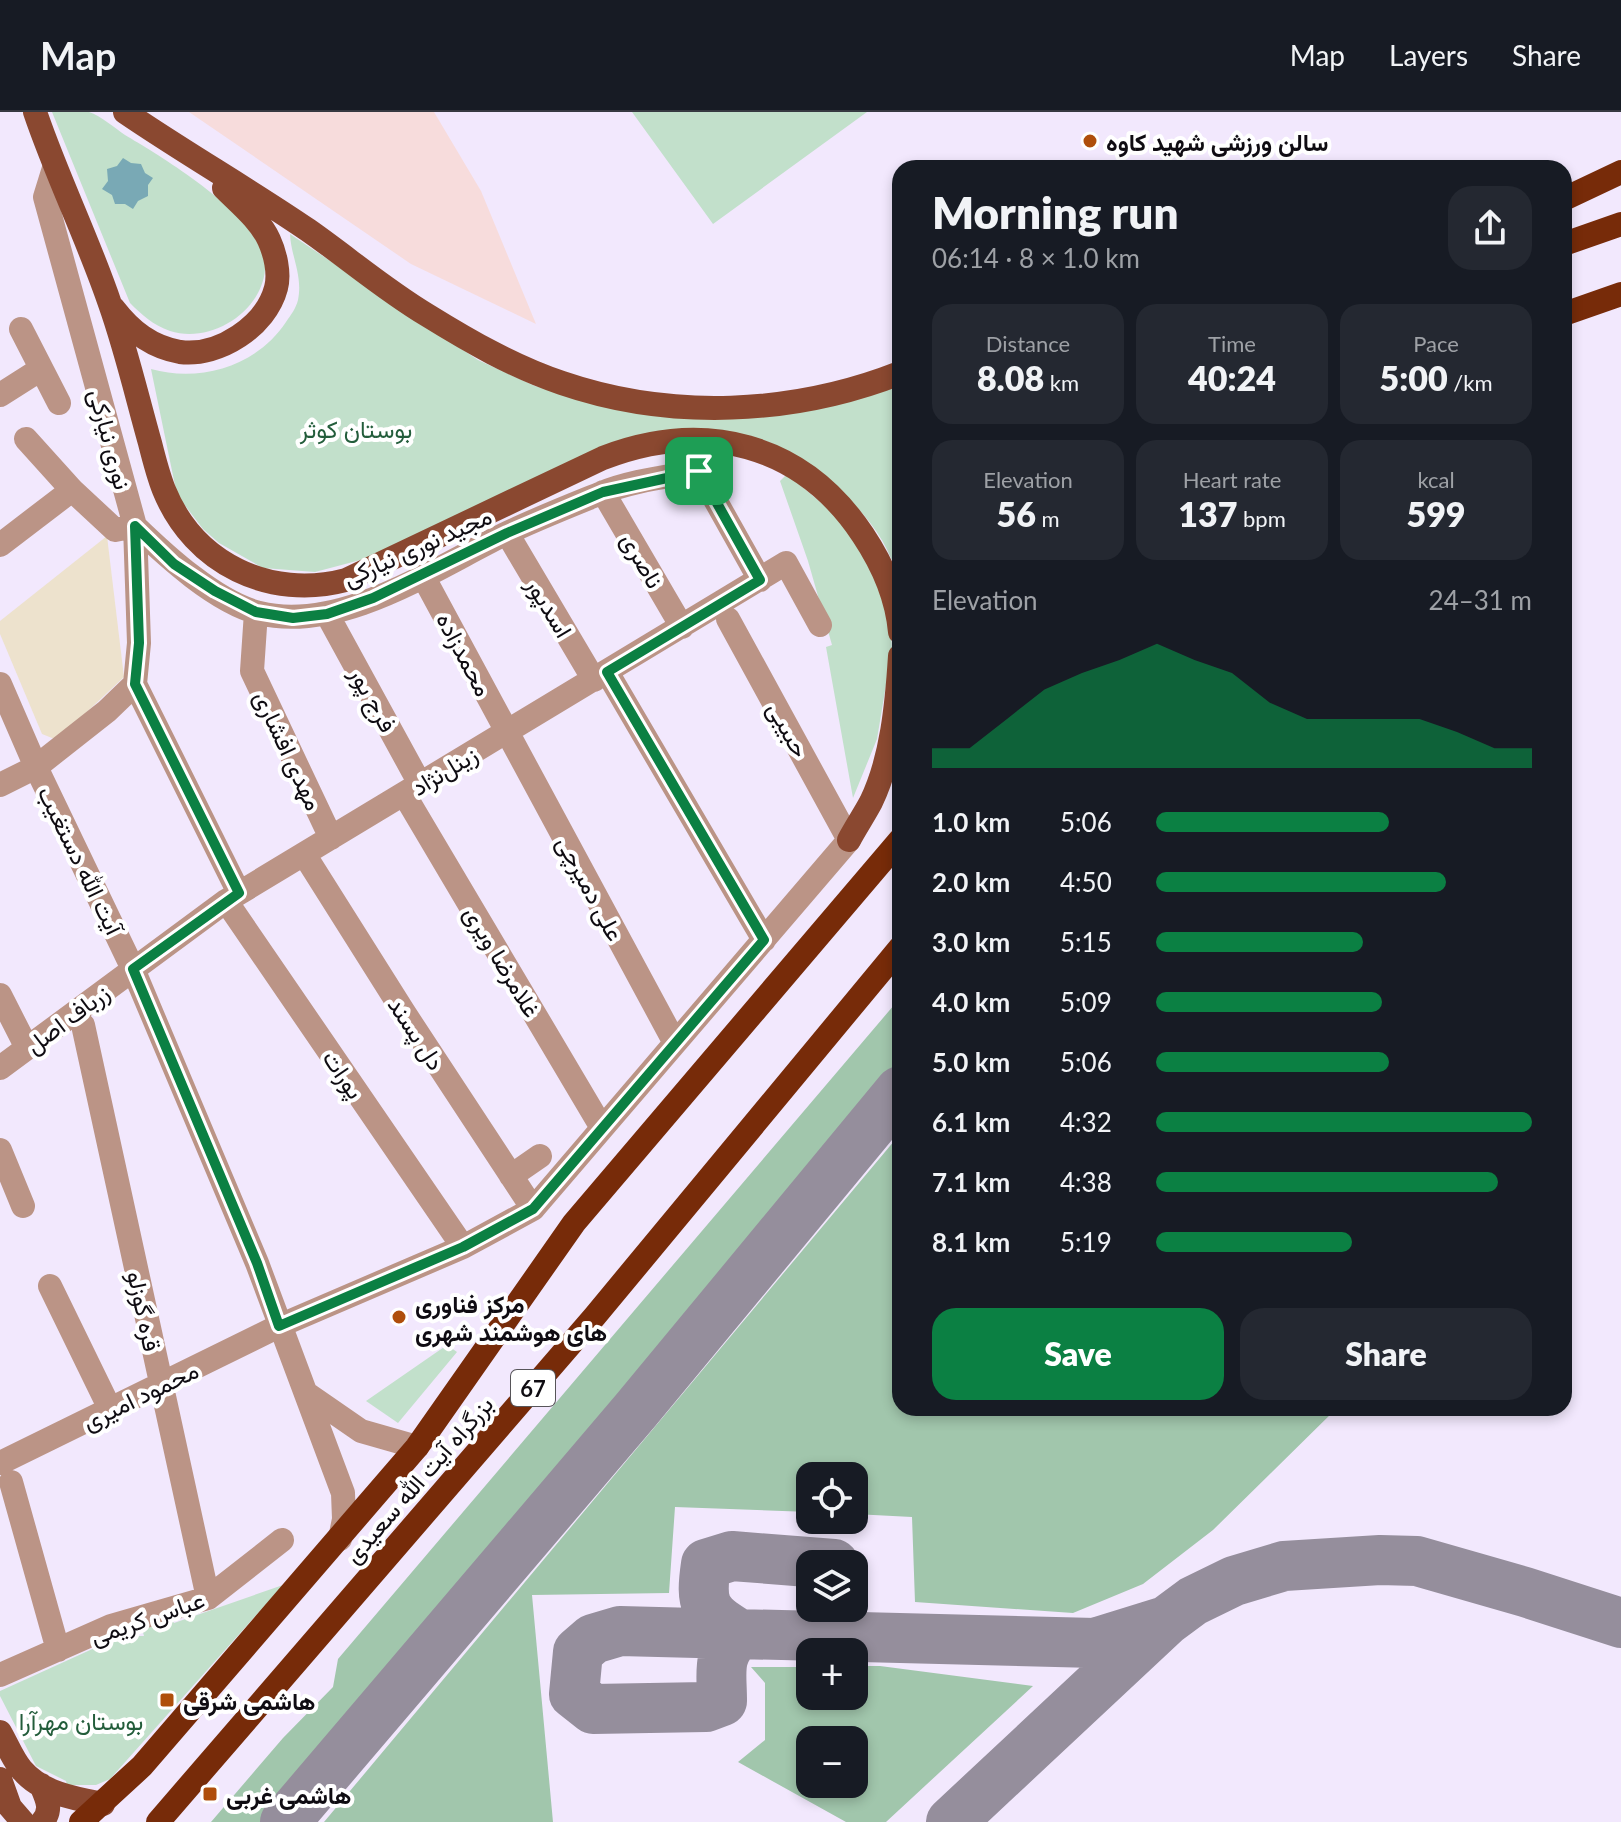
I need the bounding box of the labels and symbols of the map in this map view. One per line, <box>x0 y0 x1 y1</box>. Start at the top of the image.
place label: سالن ورزشی شهید کاوه <box>1106 127 1328 158</box>
marker: سالن ورزشی شهید کاوه <box>1081 132 1099 150</box>
street label: نوری نیارکی <box>82 386 138 493</box>
park label: بوستان کوثر <box>299 414 412 445</box>
pin <box>665 437 733 505</box>
street label: مجید نوری نیارکی <box>338 500 497 594</box>
street label: ناصری <box>614 527 670 594</box>
street label: اسدپور <box>518 571 579 644</box>
street label: محمدزاده <box>429 607 499 702</box>
street label: فرج پور <box>341 660 404 738</box>
street label: مهدی افشاری <box>247 685 329 815</box>
street label: حبیبی <box>761 696 816 762</box>
street label: زینل‌نژاد <box>406 739 483 803</box>
street label: آیت الله دستغیب <box>32 781 131 942</box>
street label: علی دمیرچی <box>549 831 631 947</box>
street label: غلامرضا ویری <box>457 900 548 1023</box>
street label: زرباف اصل <box>19 977 116 1061</box>
street label: دل پسند <box>380 991 451 1077</box>
street label: پورات <box>315 1044 371 1106</box>
street label: قره گوزلو <box>120 1268 168 1354</box>
place label: مرکز فناوری های هوشمند شهری <box>415 1289 607 1348</box>
marker: مرکز فناوری های هوشمند شهری <box>390 1308 408 1326</box>
street label: محمود امیری <box>77 1355 204 1437</box>
road number: 67 <box>511 1370 555 1406</box>
street label: بزرگراه آیت الله سعیدی <box>337 1389 500 1570</box>
street label: عباس کریمی <box>86 1584 208 1652</box>
place label: هاشمی شرقی <box>183 1686 315 1717</box>
marker: هاشمی شرقی <box>158 1691 176 1709</box>
park label: بوستان مهرآرا <box>19 1706 143 1737</box>
place label: هاشمی غربی <box>226 1780 351 1811</box>
marker: هاشمی غربی <box>201 1785 219 1803</box>

